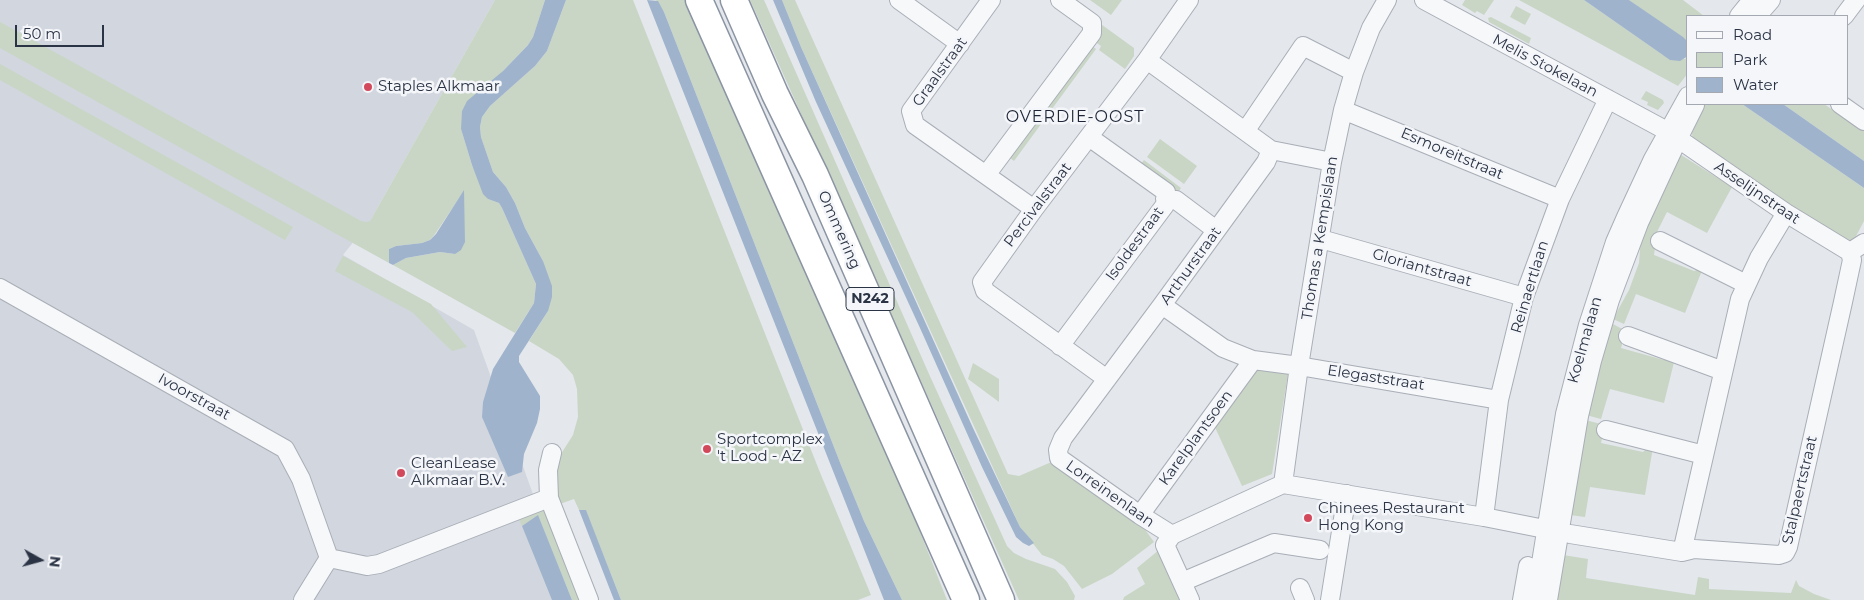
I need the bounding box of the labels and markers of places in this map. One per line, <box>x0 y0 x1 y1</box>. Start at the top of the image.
place label: Staples Alkmaar <box>378 78 500 96</box>
marker: Staples Alkmaar <box>362 81 374 93</box>
place label: Sportcomplex 't Lood - AZ <box>717 431 823 466</box>
marker: Sportcomplex 't Lood - AZ <box>701 443 713 455</box>
place label: CleanLease Alkmaar B.V. <box>411 455 505 490</box>
marker: CleanLease Alkmaar B.V. <box>395 467 407 479</box>
place label: Chinees Restaurant Hong Kong <box>1318 500 1465 535</box>
marker: Chinees Restaurant Hong Kong <box>1302 512 1314 524</box>

